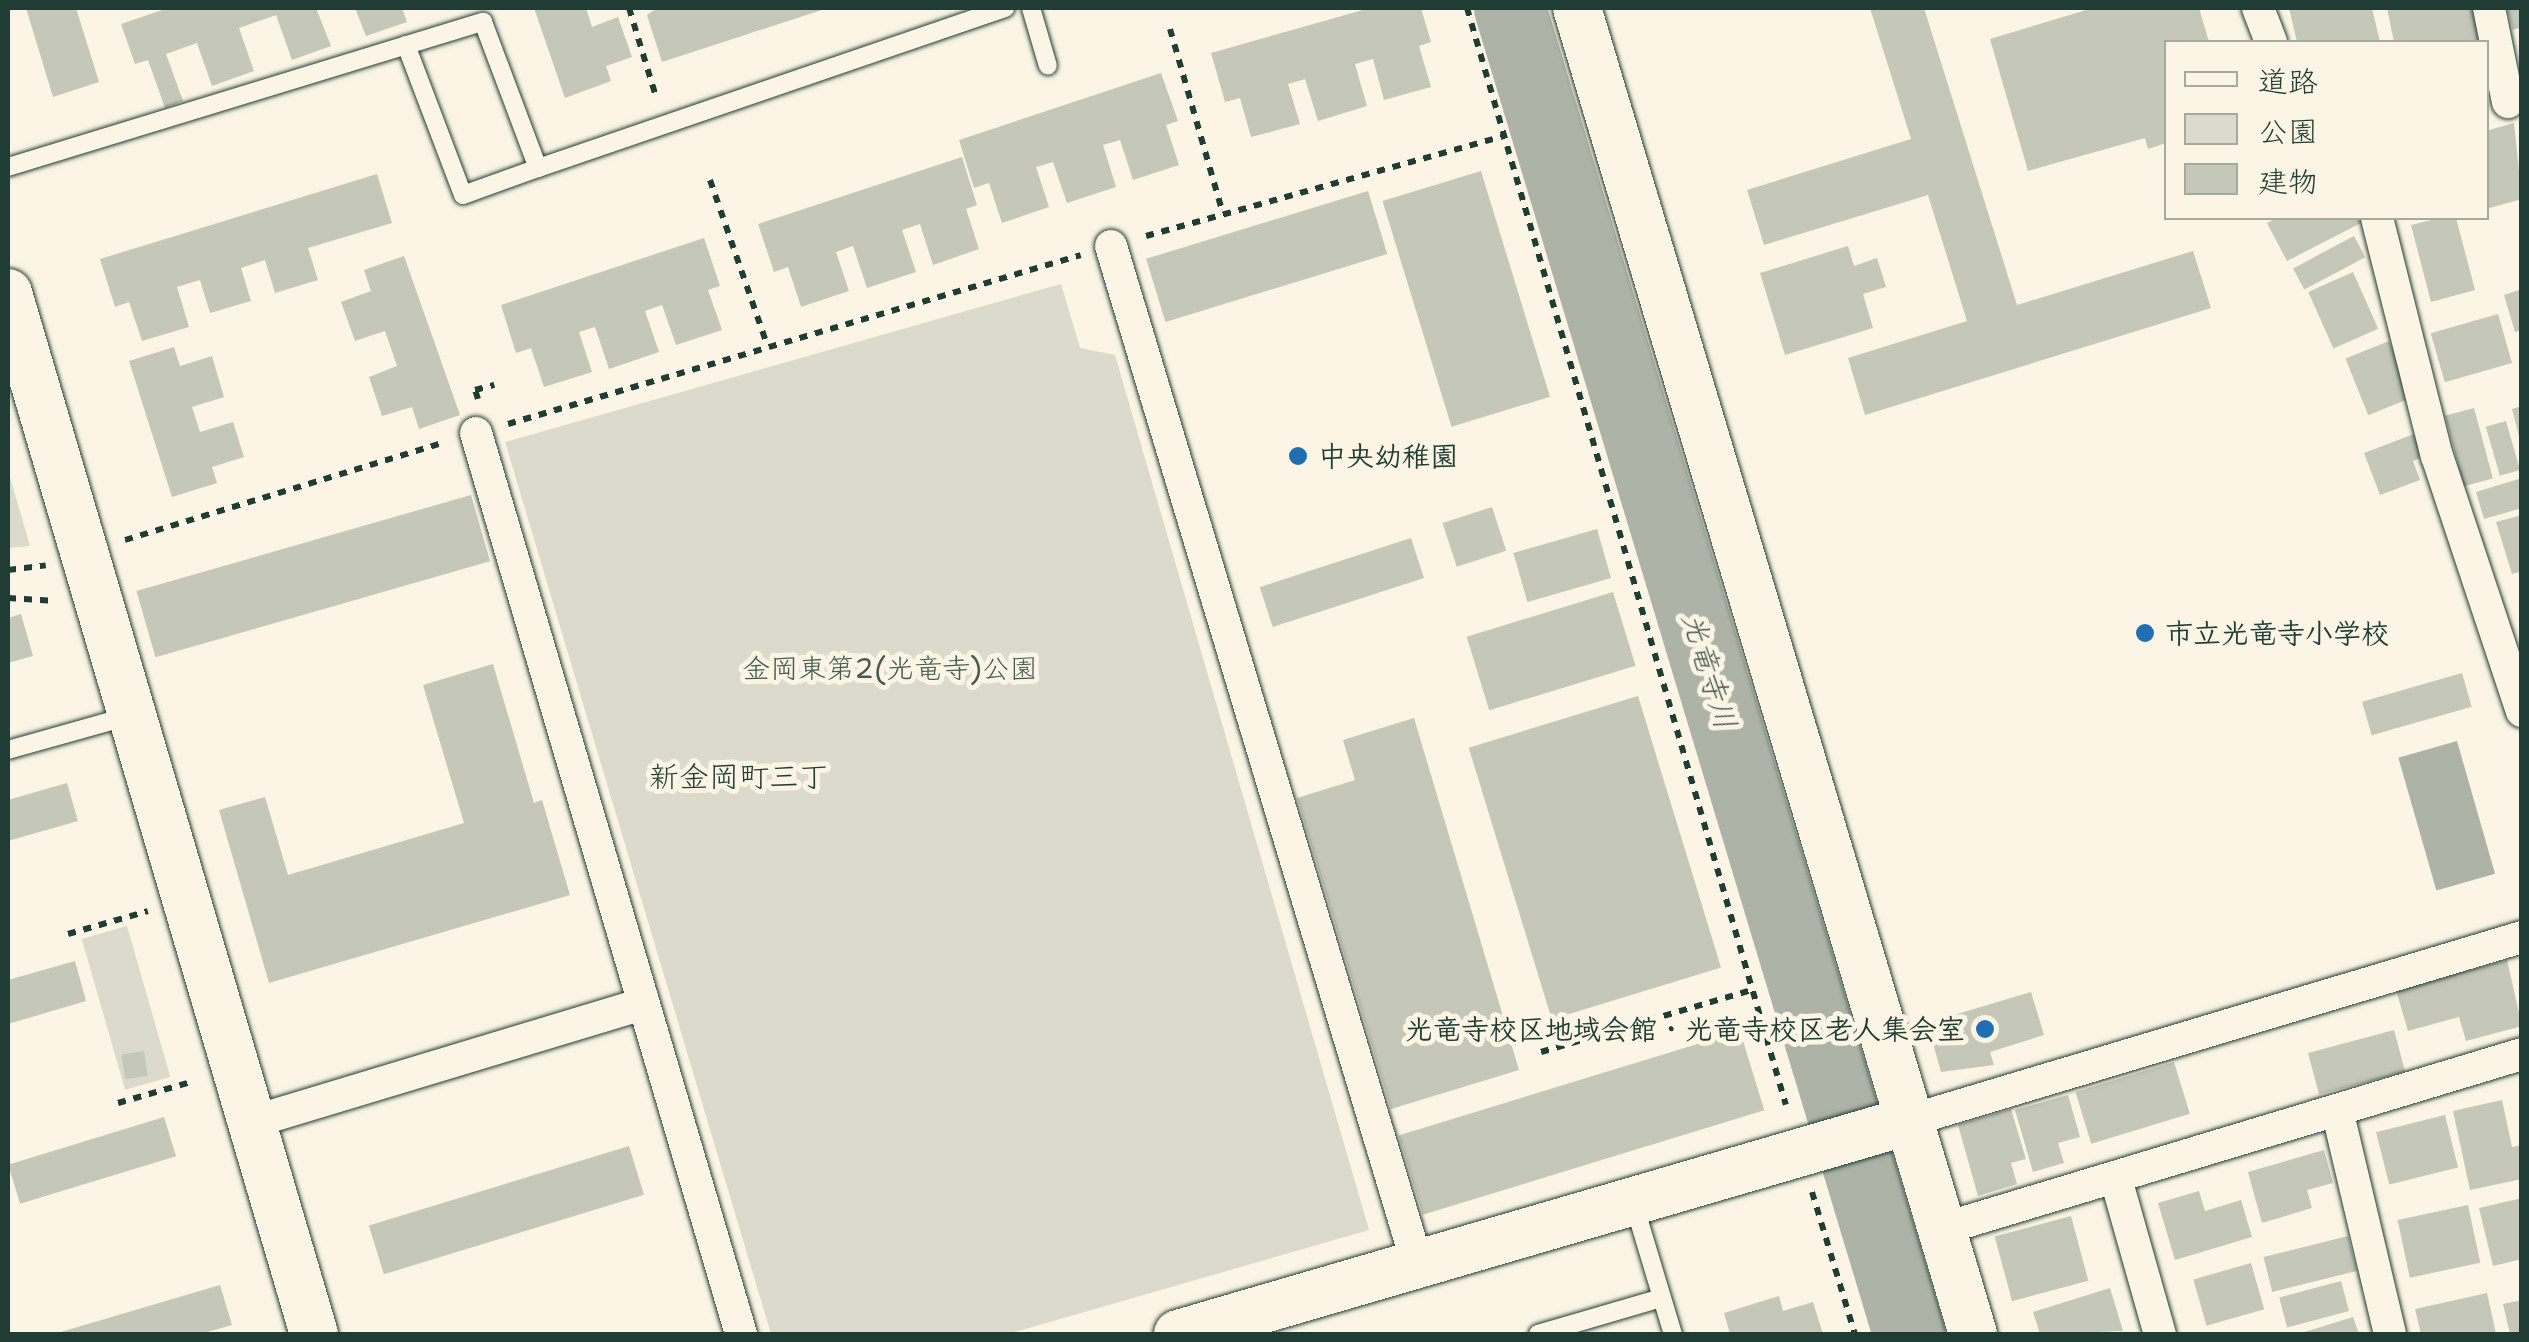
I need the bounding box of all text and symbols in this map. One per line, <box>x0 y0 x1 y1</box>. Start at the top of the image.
legend <box>2164 40 2489 220</box>
text: 道路 <box>2258 61 2318 102</box>
text: 公園 <box>2258 111 2318 152</box>
text: 建物 <box>2258 161 2318 202</box>
place label: 中央幼稚園 <box>1318 439 1458 473</box>
marker: 中央幼稚園 <box>1287 445 1309 467</box>
water label: 光竜寺川 <box>1674 608 1744 734</box>
place label: 市立光竜寺小学校 <box>2165 616 2389 650</box>
marker: 市立光竜寺小学校 <box>2134 622 2156 644</box>
park label: 金岡東第2(光竜寺)公園 <box>742 651 1038 685</box>
district label: 新金岡町三丁 <box>649 759 829 795</box>
place label: 光竜寺校区地域会館・光竜寺校区老人集会室 <box>1405 1012 1965 1046</box>
marker: 光竜寺校区地域会館・光竜寺校区老人集会室 <box>1974 1018 1996 1040</box>

